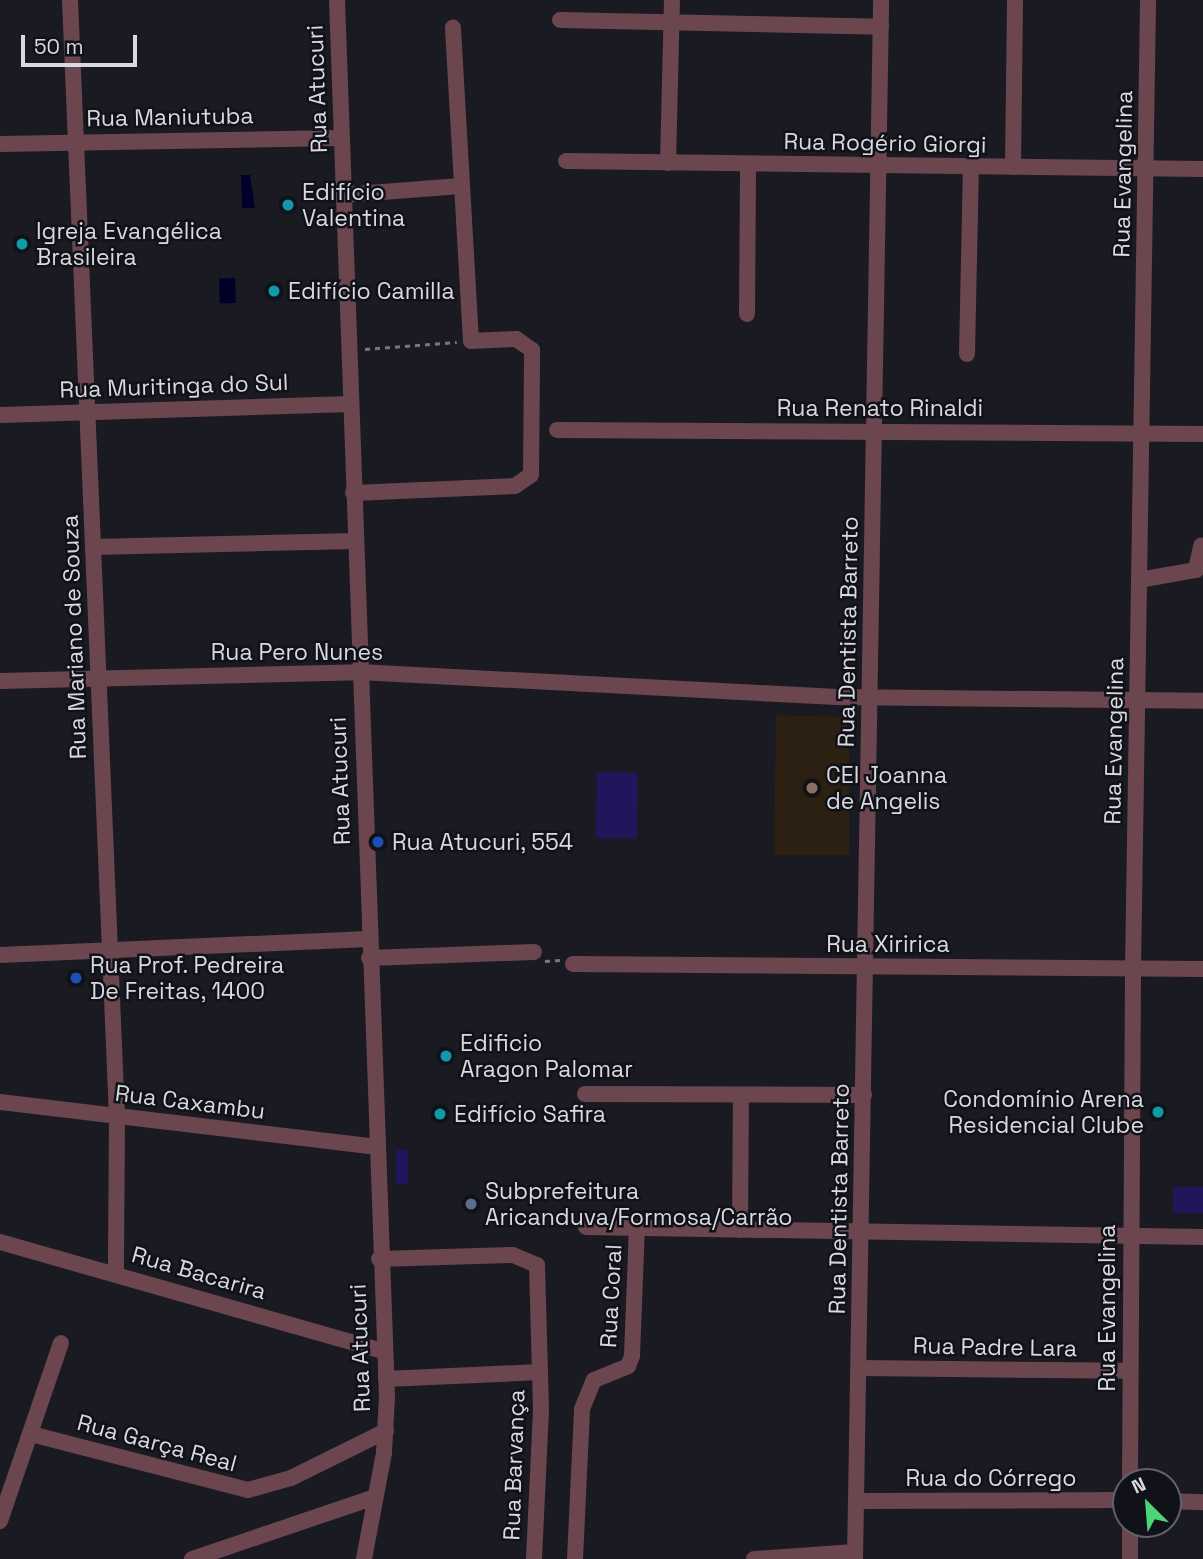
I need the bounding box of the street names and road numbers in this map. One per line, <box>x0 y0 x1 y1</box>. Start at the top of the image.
street label: Rua Atucuri <box>301 24 333 154</box>
street label: Rua Evangelina <box>1108 90 1138 258</box>
street label: Rua Maniutuba <box>86 102 254 132</box>
street label: Rua Rogério Giorgi <box>783 127 987 159</box>
street label: Rua Muritinga do Sul <box>59 368 289 404</box>
street label: Rua Renato Rinaldi <box>777 394 983 422</box>
street label: Rua Mariano de Souza <box>56 514 92 760</box>
street label: Rua Dentista Barreto <box>832 516 864 748</box>
street label: Rua Pero Nunes <box>211 638 383 666</box>
street label: Rua Evangelina <box>1099 657 1129 825</box>
street label: Rua Atucuri <box>324 716 356 846</box>
street label: Rua Xiririca <box>826 930 950 958</box>
street label: Rua Caxambu <box>113 1079 267 1125</box>
street label: Rua Dentista Barreto <box>823 1083 855 1315</box>
street label: Rua Evangelina <box>1093 1224 1121 1392</box>
street label: Rua Bacarira <box>129 1241 269 1305</box>
street label: Rua Coral <box>595 1243 627 1349</box>
street label: Rua Atucuri <box>344 1283 376 1413</box>
street label: Rua Padre Lara <box>913 1332 1077 1362</box>
street label: Rua Barvança <box>498 1389 530 1541</box>
street label: Rua Garça Real <box>74 1408 240 1478</box>
street label: Rua do Córrego <box>905 1464 1077 1492</box>

